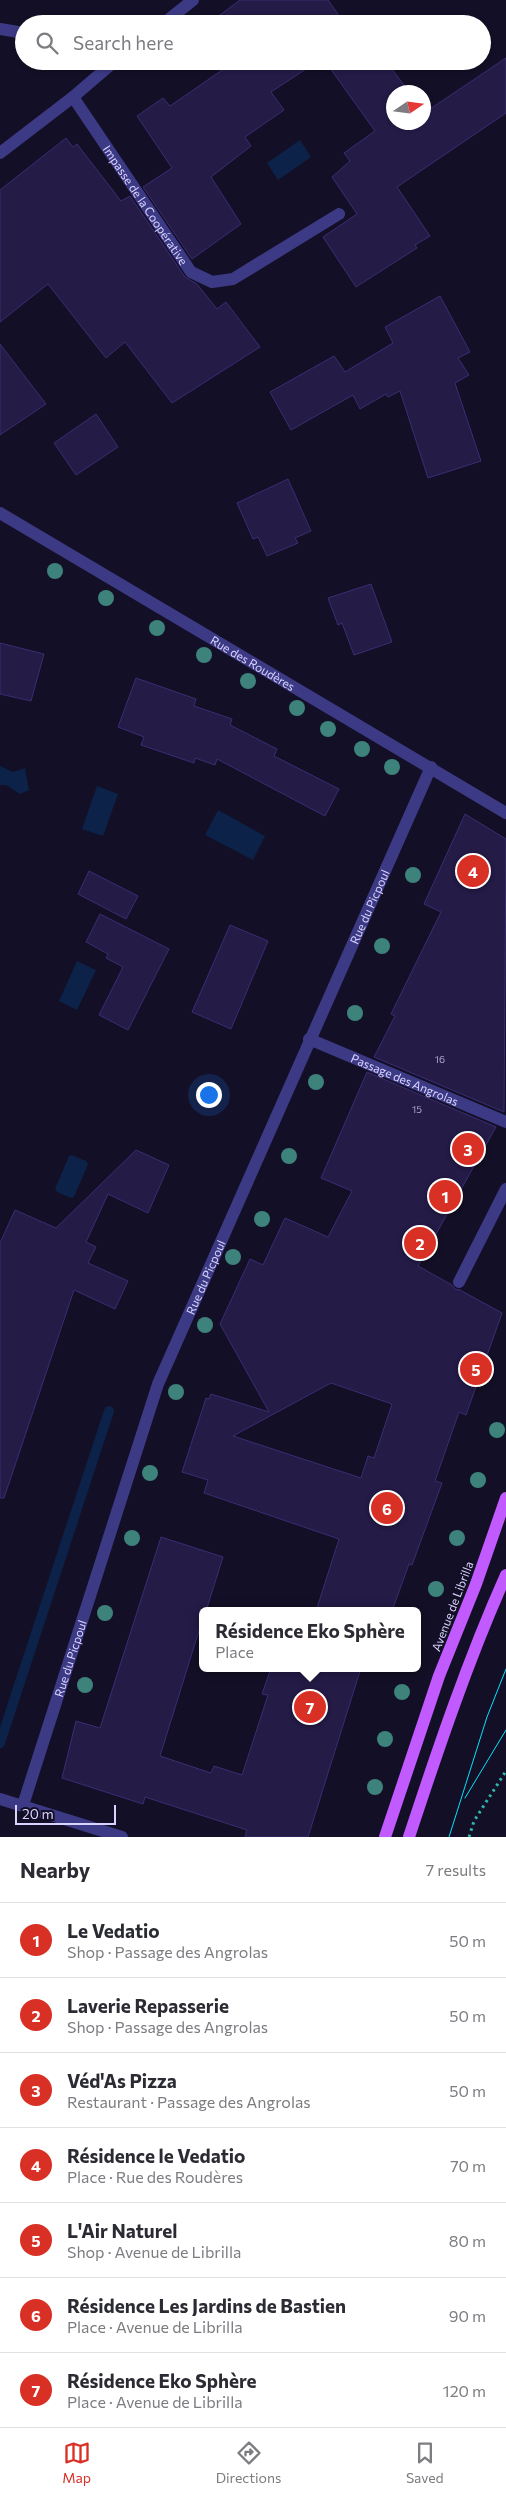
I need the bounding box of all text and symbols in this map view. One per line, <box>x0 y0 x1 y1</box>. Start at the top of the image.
search box <box>15 15 491 70</box>
icon: search <box>33 29 61 57</box>
text: Search here <box>73 31 173 54</box>
north arrow <box>386 85 431 130</box>
street label: Impasse de la Coopérative <box>100 142 191 267</box>
street label: Rue des Roudères <box>208 633 298 693</box>
pin: 4 <box>457 852 489 890</box>
street label: Rue du Picpoul <box>347 867 392 946</box>
street label: Passage des Angrolas <box>349 1051 461 1108</box>
house number: 16 <box>435 1053 445 1065</box>
your location <box>196 1082 222 1108</box>
house number: 15 <box>412 1103 422 1115</box>
pin: 3 <box>452 1130 484 1168</box>
pin: 1 <box>429 1177 461 1215</box>
pin: 2 <box>404 1224 436 1262</box>
street label: Rue du Picpoul <box>183 1238 228 1316</box>
pin: 5 <box>460 1350 492 1388</box>
pin: 6 <box>371 1489 403 1527</box>
street label: Avenue de Librilla <box>428 1559 476 1653</box>
popup <box>199 1607 421 1672</box>
street label: Rue du Picpoul <box>51 1618 89 1699</box>
text: Résidence Eko Sphère <box>215 1619 405 1642</box>
text: Place <box>215 1642 254 1661</box>
pin: 7 <box>294 1688 326 1726</box>
scale bar <box>15 1802 116 1825</box>
text: 20 m <box>22 1805 54 1822</box>
text: Nearby <box>20 1857 90 1882</box>
text: 7 results <box>426 1860 486 1879</box>
text: Le Vedatio <box>67 1919 160 1942</box>
text: 1 <box>32 1931 40 1950</box>
text: 50 m <box>449 1931 486 1950</box>
text: Shop · Passage des Angrolas <box>67 1942 268 1961</box>
text: Laverie Repasserie <box>67 1994 229 2017</box>
text: 2 <box>31 2006 41 2025</box>
text: 50 m <box>449 2006 486 2025</box>
text: Shop · Passage des Angrolas <box>67 2017 268 2036</box>
text: Véd'As Pizza <box>67 2069 177 2092</box>
text: 3 <box>31 2081 41 2100</box>
text: 50 m <box>449 2081 486 2100</box>
text: Restaurant · Passage des Angrolas <box>67 2092 311 2111</box>
text: Résidence le Vedatio <box>67 2144 245 2167</box>
text: 4 <box>31 2156 41 2175</box>
text: 70 m <box>450 2156 486 2175</box>
text: Place · Rue des Roudères <box>67 2167 243 2186</box>
text: L'Air Naturel <box>67 2219 177 2242</box>
text: 5 <box>31 2231 41 2250</box>
text: 80 m <box>449 2231 486 2250</box>
text: Shop · Avenue de Librilla <box>67 2242 241 2261</box>
text: Résidence Les Jardins de Bastien <box>67 2294 346 2317</box>
text: 6 <box>31 2306 41 2325</box>
text: 90 m <box>449 2306 486 2325</box>
text: Place · Avenue de Librilla <box>67 2317 243 2336</box>
text: Résidence Eko Sphère <box>67 2369 257 2392</box>
text: 7 <box>32 2381 40 2400</box>
text: 120 m <box>443 2381 486 2400</box>
text: Place · Avenue de Librilla <box>67 2392 243 2411</box>
tab: Map <box>62 2439 91 2486</box>
tab: Directions <box>216 2439 281 2486</box>
tab: Saved <box>406 2439 444 2486</box>

